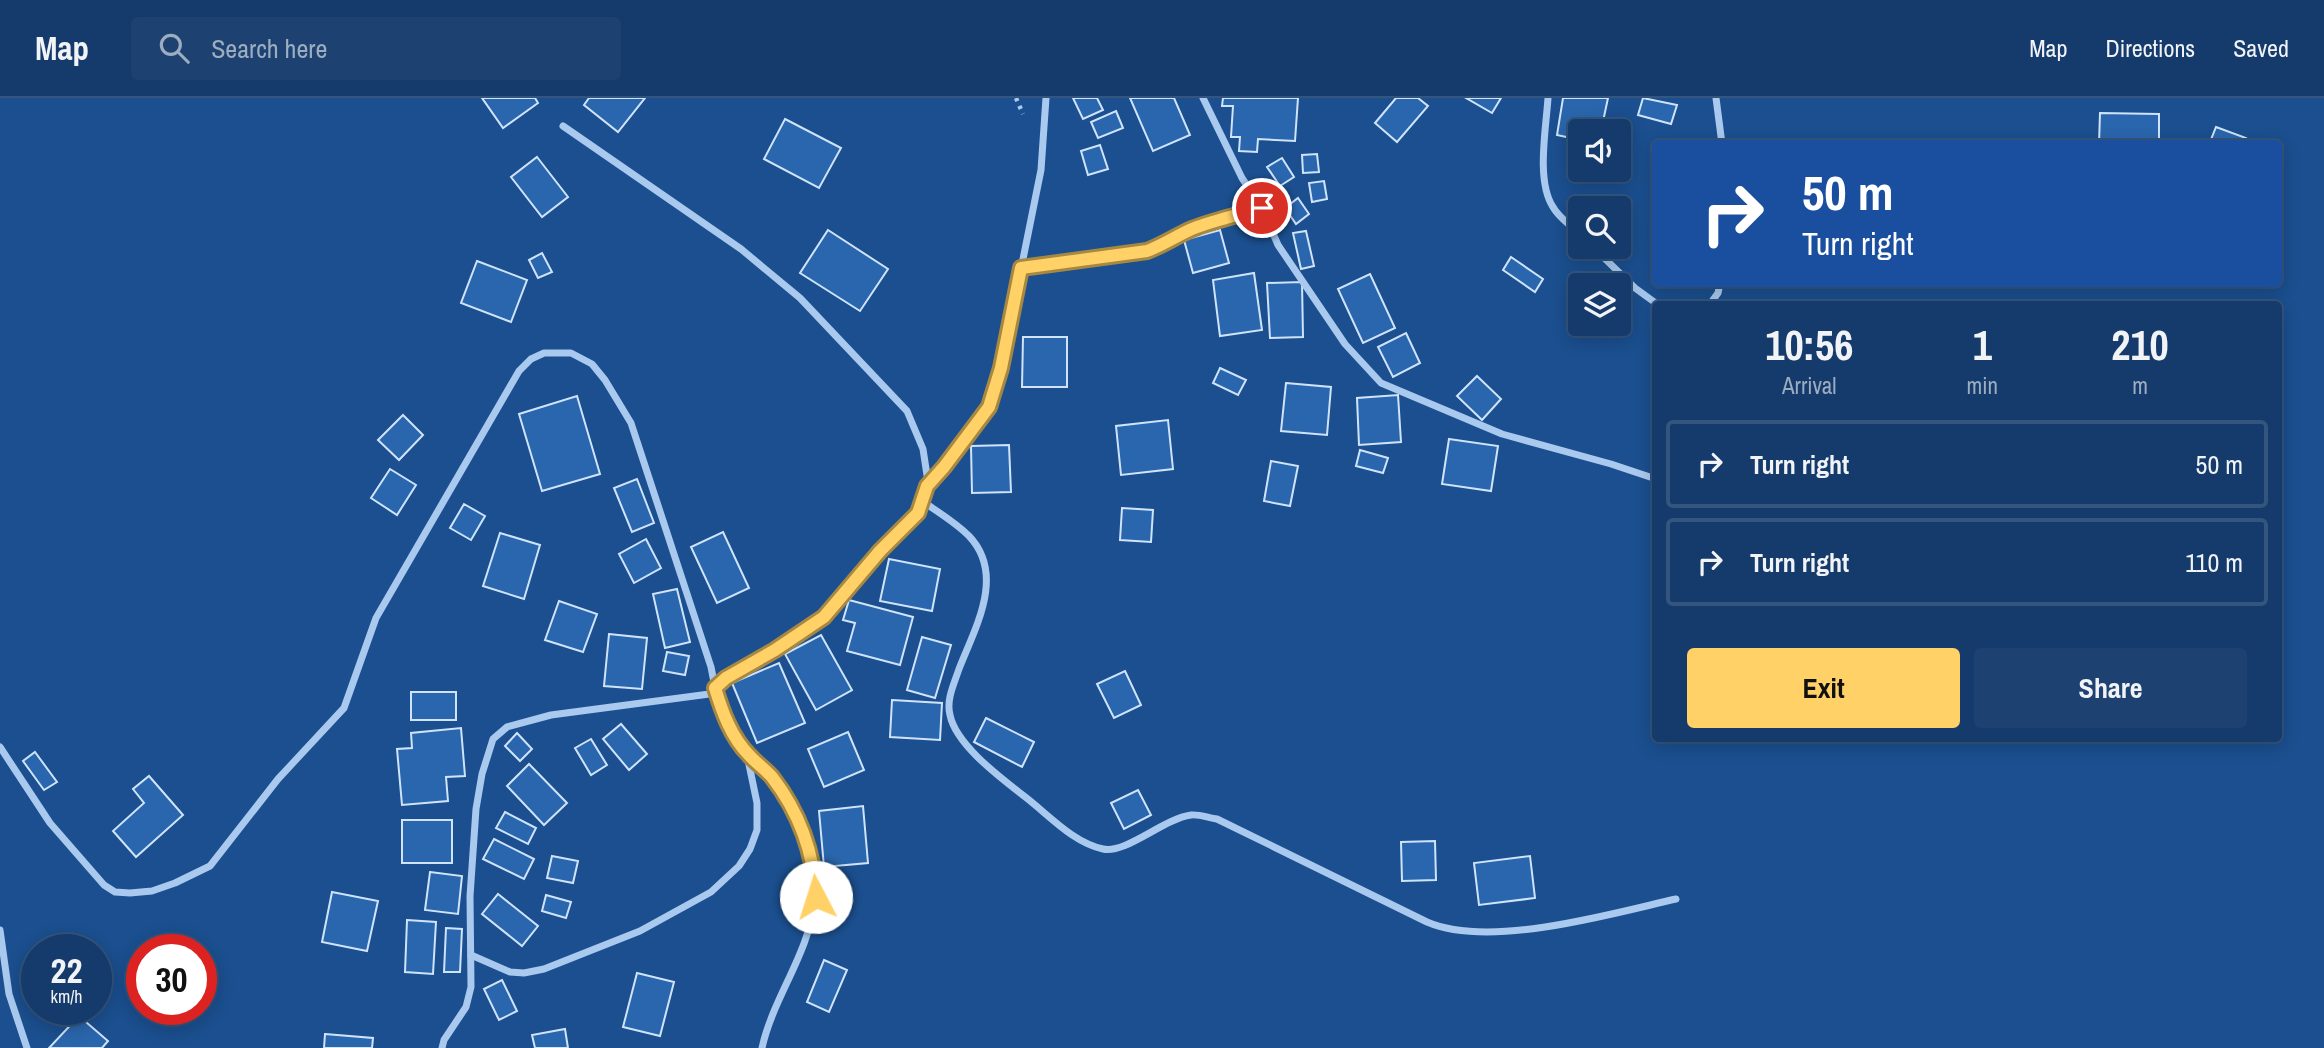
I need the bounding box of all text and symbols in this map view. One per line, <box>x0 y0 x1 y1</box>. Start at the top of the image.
search box <box>131 17 621 80</box>
text: Map <box>35 26 89 70</box>
icon: search <box>155 29 193 67</box>
text: Search here <box>211 31 327 66</box>
text: Map <box>2029 32 2067 64</box>
text: Directions <box>2105 32 2195 64</box>
text: Saved <box>2233 32 2289 64</box>
map controls <box>1568 119 1631 336</box>
button: sound <box>1568 119 1631 182</box>
text: 50 m <box>1802 159 1894 225</box>
icon: right <box>1687 168 1778 259</box>
pin <box>1232 178 1292 238</box>
icon: arrive <box>1243 189 1281 227</box>
button: search <box>1568 196 1631 259</box>
text: Turn right <box>1802 222 1914 265</box>
button: layers <box>1568 273 1631 336</box>
text: 10:56 <box>1765 317 1853 373</box>
text: 1 <box>1973 317 1992 373</box>
text: 210 <box>2111 317 2169 373</box>
text: Arrival <box>1782 370 1837 401</box>
text: min <box>1967 370 1998 401</box>
text: m <box>2132 370 2148 401</box>
icon: right <box>1691 445 1729 483</box>
text: Turn right <box>1750 447 1849 482</box>
text: 50 m <box>2196 447 2243 482</box>
icon: right <box>1691 543 1729 581</box>
text: Turn right <box>1750 545 1849 580</box>
text: 110 m <box>2185 545 2243 580</box>
button: Exit <box>1687 648 1960 728</box>
button: Share <box>1974 648 2247 728</box>
position arrow <box>779 860 853 934</box>
speed limit sign: 30 <box>126 934 217 1025</box>
text: 22 <box>51 947 82 994</box>
text: km/h <box>51 984 83 1009</box>

